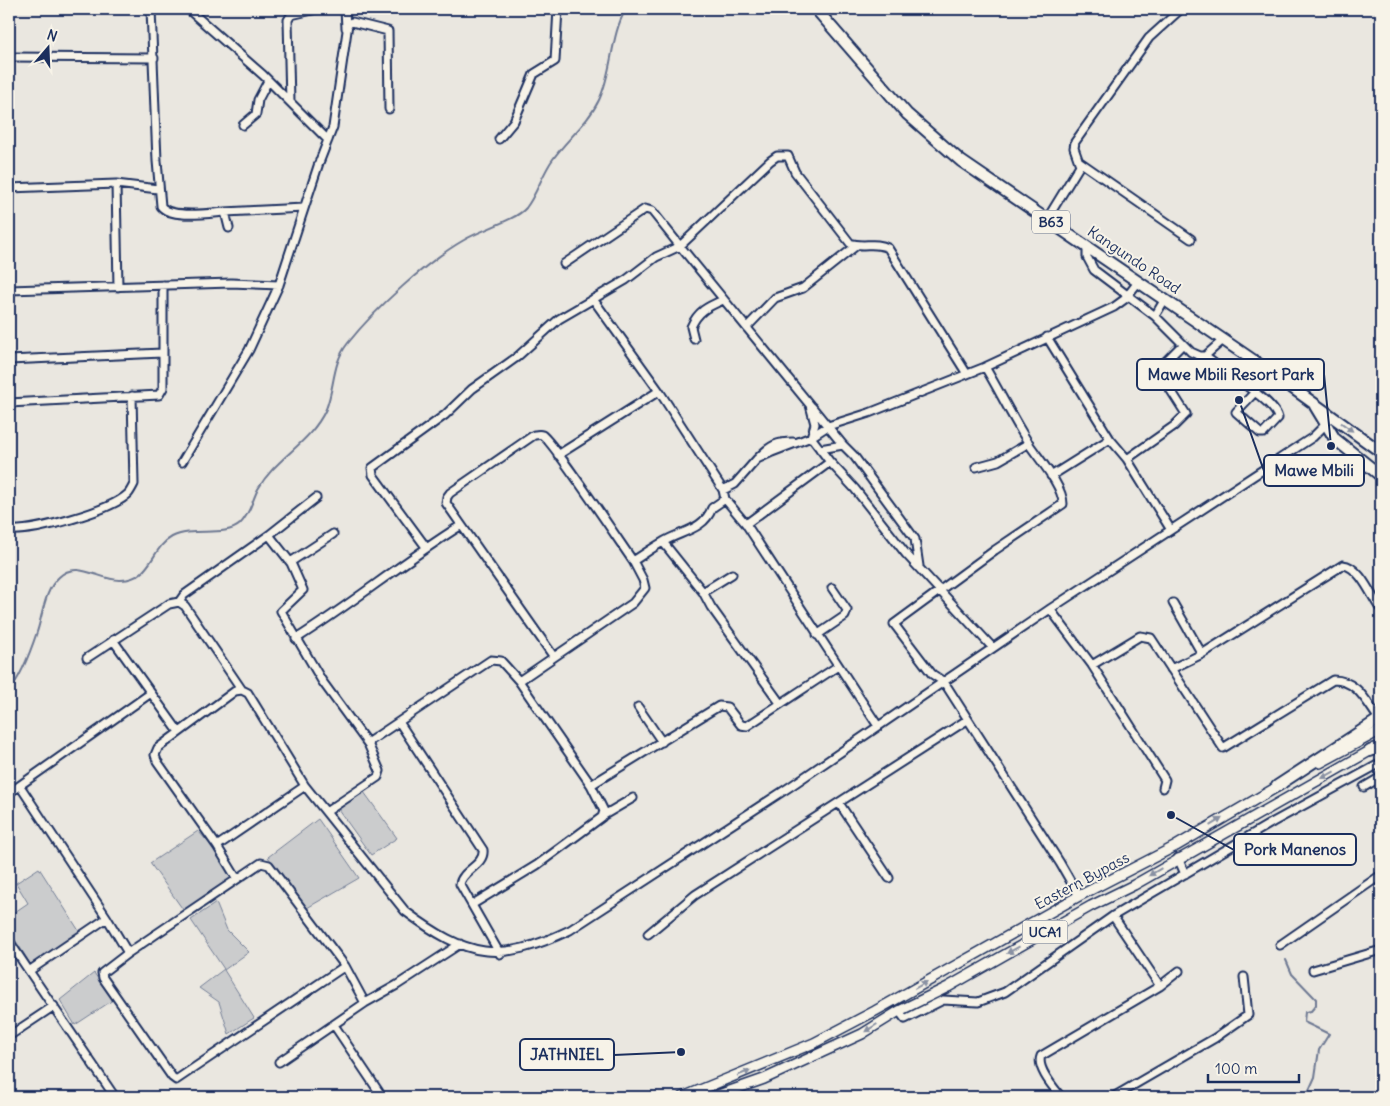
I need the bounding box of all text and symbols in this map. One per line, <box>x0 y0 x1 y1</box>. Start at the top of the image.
north arrow <box>22 22 72 72</box>
text: N <box>45 26 60 46</box>
road number: B63 <box>1032 210 1070 233</box>
street label: Kangundo Road <box>1084 221 1185 298</box>
callout: Mawe Mbili Resort Park <box>1137 359 1324 390</box>
text: Mawe Mbili Resort Park <box>1148 364 1314 384</box>
one-way arrow <box>1341 422 1354 432</box>
callout: Mawe Mbili <box>1264 455 1364 486</box>
text: Mawe Mbili <box>1274 460 1354 480</box>
one-way arrow <box>1320 771 1335 779</box>
one-way arrow <box>1210 818 1223 827</box>
callout: Pork Manenos <box>1234 834 1356 865</box>
text: Pork Manenos <box>1244 839 1346 859</box>
street label: Eastern Bypass <box>1031 848 1132 913</box>
one-way arrow <box>1149 867 1162 876</box>
road number: UCA1 <box>1022 920 1068 944</box>
one-way arrow <box>1006 946 1020 954</box>
one-way arrow <box>914 981 927 990</box>
one-way arrow <box>864 1024 877 1033</box>
callout: JATHNIEL <box>520 1039 614 1070</box>
text: JATHNIEL <box>530 1044 604 1064</box>
scale bar <box>1208 1051 1299 1083</box>
text: 100 m <box>1215 1059 1257 1078</box>
one-way arrow <box>737 1069 752 1077</box>

